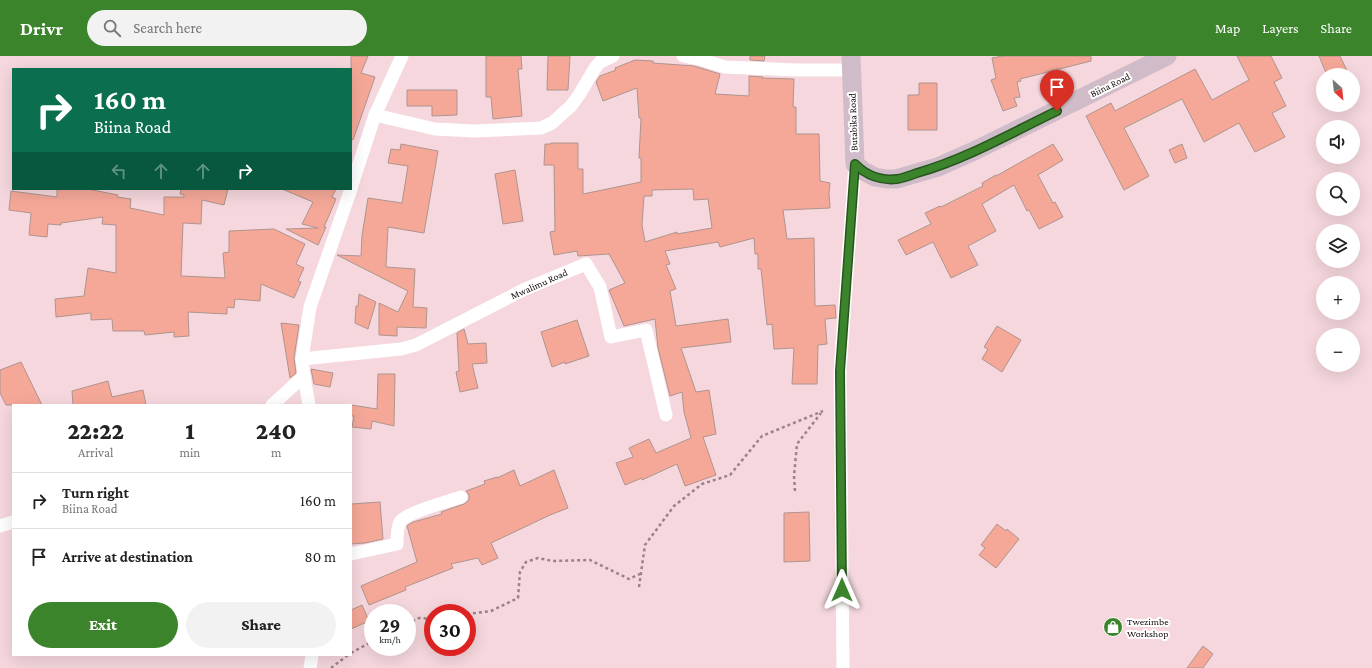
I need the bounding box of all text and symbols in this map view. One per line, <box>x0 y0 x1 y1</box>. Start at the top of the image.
search box <box>87 10 367 46</box>
icon: search <box>101 17 123 39</box>
text: Drivr <box>20 18 63 39</box>
text: Search here <box>133 20 202 36</box>
text: Map <box>1215 20 1240 36</box>
text: Layers <box>1262 20 1299 36</box>
text: Share <box>1321 20 1352 36</box>
north arrow <box>1316 68 1360 112</box>
map controls <box>1316 68 1360 372</box>
pin <box>1040 70 1074 111</box>
street label: Biina Road <box>1088 70 1132 99</box>
icon: arrive <box>1046 76 1068 98</box>
icon: right <box>28 84 80 136</box>
text: 160 m <box>94 84 166 115</box>
street label: Butabika Road <box>846 92 860 151</box>
text: Biina Road <box>94 117 171 137</box>
button: sound <box>1316 120 1360 164</box>
icon: left <box>108 160 130 182</box>
icon: ahead <box>150 160 172 182</box>
icon: ahead <box>192 160 214 182</box>
icon: right <box>234 160 256 182</box>
button: search <box>1316 172 1360 216</box>
button: layers <box>1316 224 1360 268</box>
street label: Mwalimu Road <box>509 266 570 301</box>
button: + <box>1316 276 1360 320</box>
button: − <box>1316 328 1360 372</box>
text: 22:22 <box>67 417 124 444</box>
text: 1 <box>185 417 195 444</box>
text: 240 <box>256 417 297 444</box>
text: Arrival <box>78 445 113 460</box>
text: min <box>179 445 200 460</box>
text: m <box>271 445 281 460</box>
text: Turn right <box>62 485 129 501</box>
icon: right <box>28 490 50 512</box>
text: 160 m <box>300 493 336 509</box>
text: Biina Road <box>62 501 118 516</box>
icon: arrive <box>28 546 50 568</box>
text: Arrive at destination <box>62 549 193 565</box>
text: 80 m <box>305 549 336 565</box>
position arrow <box>821 569 863 611</box>
button: Exit <box>28 602 178 648</box>
button: Share <box>186 602 336 648</box>
speed limit sign: 30 <box>424 604 476 656</box>
text: 29 <box>379 614 401 636</box>
shop icon: Twezimbe Workshop <box>1102 616 1124 638</box>
place label: Twezimbe Workshop <box>1127 616 1169 639</box>
text: km/h <box>379 634 401 645</box>

